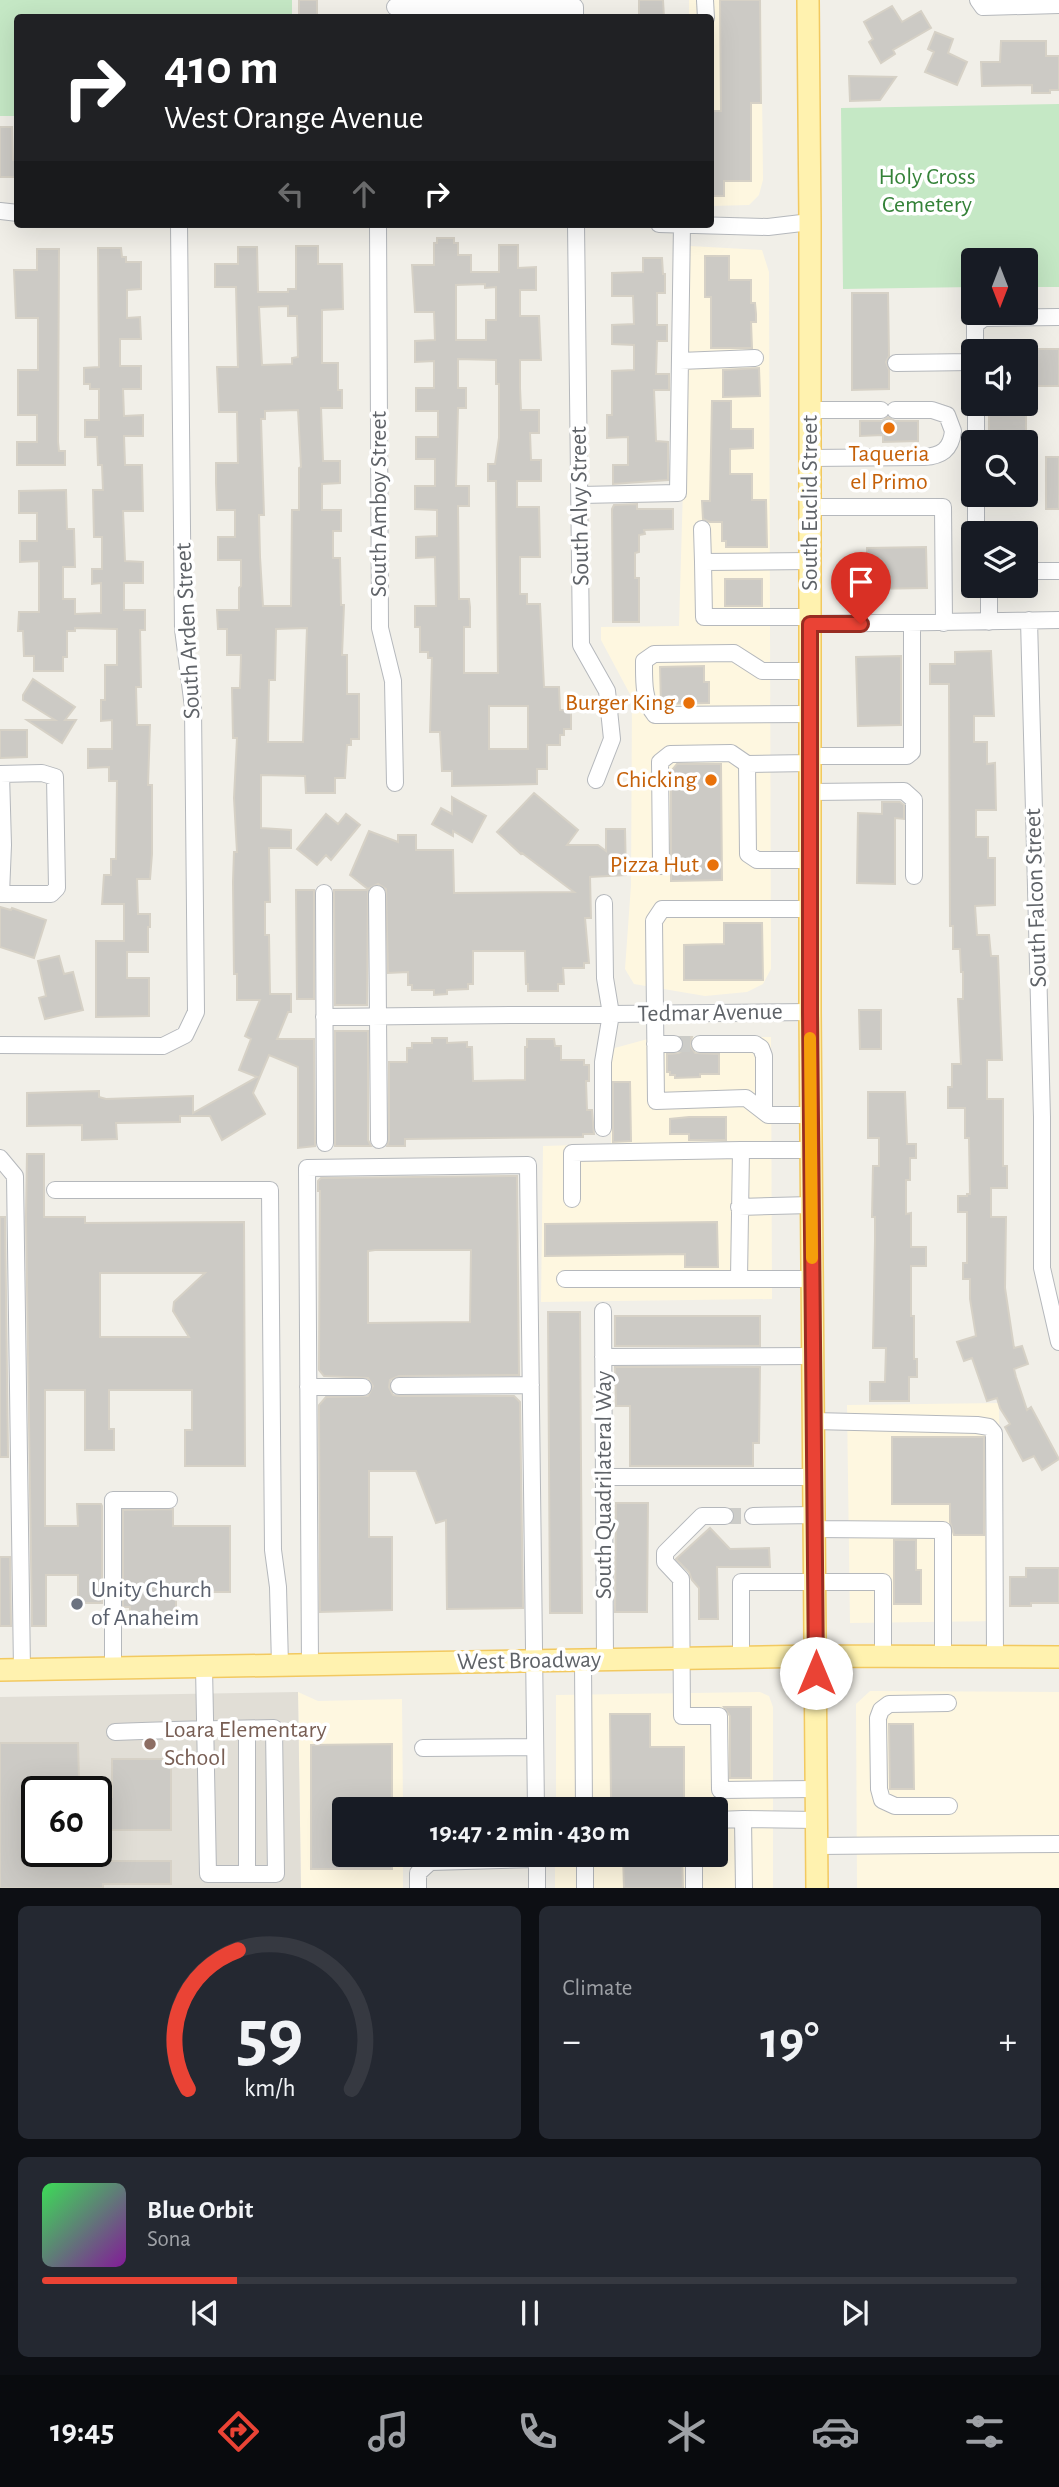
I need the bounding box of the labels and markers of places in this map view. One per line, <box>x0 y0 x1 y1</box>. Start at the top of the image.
marker: Taqueria el Primo <box>881 420 897 436</box>
place label: Taqueria el Primo <box>848 442 930 494</box>
pin <box>831 552 891 624</box>
place label: Burger King <box>565 691 675 715</box>
marker: Burger King <box>681 695 697 711</box>
place label: Chicking <box>616 768 697 792</box>
marker: Chicking <box>703 772 719 788</box>
place label: Pizza Hut <box>610 853 699 877</box>
marker: Pizza Hut <box>705 857 721 873</box>
place label: Unity Church of Anaheim <box>91 1578 212 1630</box>
marker: Unity Church of Anaheim <box>69 1596 85 1612</box>
place label: Loara Elementary School <box>164 1718 327 1770</box>
marker: Loara Elementary School <box>142 1736 158 1752</box>

